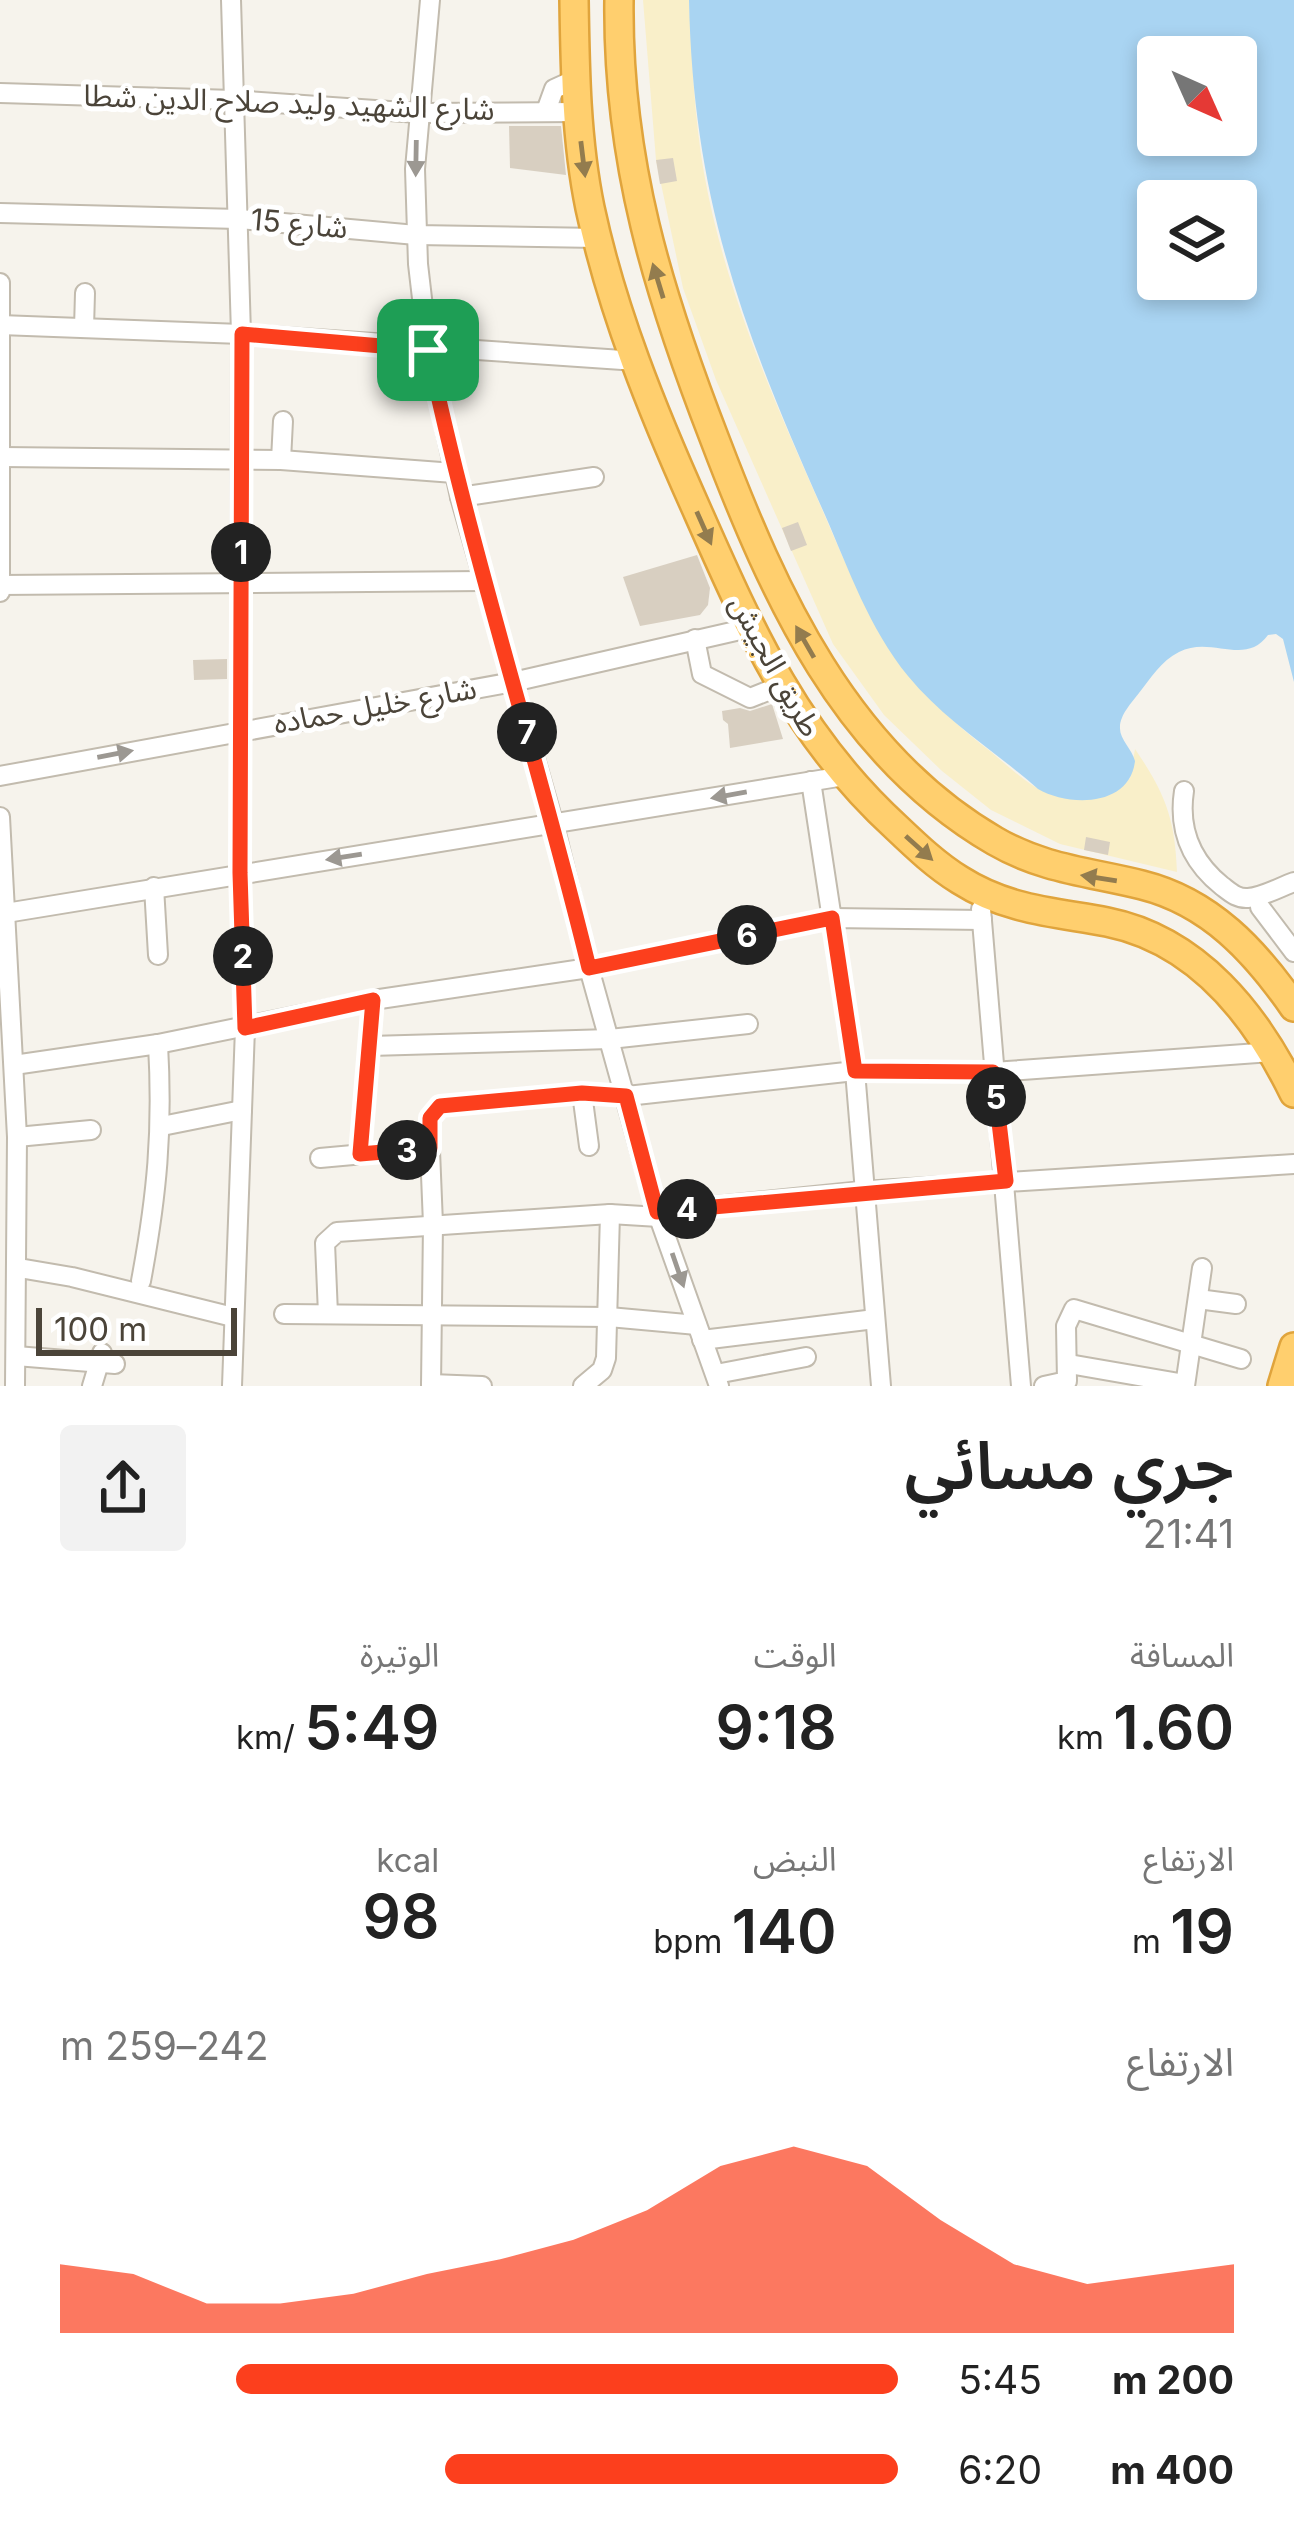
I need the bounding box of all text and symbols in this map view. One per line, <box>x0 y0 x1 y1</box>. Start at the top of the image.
north arrow <box>1137 36 1257 156</box>
map controls <box>1137 36 1257 300</box>
street label: شارع الشهيد وليد صلاح الدين شطا <box>83 77 495 132</box>
one-way arrow <box>406 140 425 178</box>
one-way arrow <box>573 141 592 178</box>
button: layers <box>1137 180 1257 300</box>
street label: شارع 15 <box>249 201 349 250</box>
one-way arrow <box>648 262 666 299</box>
pin <box>377 299 479 401</box>
icon: arrive <box>395 317 461 383</box>
one-way arrow <box>695 511 715 546</box>
pin: 1 <box>211 522 271 582</box>
text: 1 <box>234 532 248 572</box>
street label: طريق الجيش <box>721 588 829 743</box>
one-way arrow <box>795 625 816 658</box>
street label: شارع خليل حماده <box>271 669 480 745</box>
pin: 7 <box>497 702 557 762</box>
text: 7 <box>517 712 537 752</box>
one-way arrow <box>96 744 134 763</box>
one-way arrow <box>710 785 747 804</box>
one-way arrow <box>904 834 933 861</box>
one-way arrow <box>325 848 362 867</box>
one-way arrow <box>1080 868 1118 886</box>
pin: 6 <box>717 905 777 965</box>
text: 6 <box>736 915 758 955</box>
pin: 2 <box>213 926 273 986</box>
text: 2 <box>233 936 253 976</box>
pin: 5 <box>966 1067 1026 1127</box>
text: 5 <box>985 1077 1007 1117</box>
pin: 3 <box>377 1120 437 1180</box>
text: 3 <box>396 1130 418 1170</box>
pin: 4 <box>657 1179 717 1239</box>
text: 4 <box>676 1189 698 1229</box>
one-way arrow <box>670 1252 688 1288</box>
scale bar <box>36 1302 237 1355</box>
text: 100 m <box>54 1309 147 1349</box>
button: share <box>60 1425 186 1551</box>
text: جري مسائي <box>904 1425 1234 1505</box>
text: 21:41 <box>1143 1510 1234 1557</box>
text: الوتيرة <box>360 1635 439 1675</box>
text: الوقت <box>754 1635 837 1675</box>
text: المسافة <box>1130 1635 1234 1675</box>
text: 5:49 <box>304 1691 439 1763</box>
text: 9:18 <box>715 1691 837 1763</box>
text: 1.60 <box>1113 1691 1234 1763</box>
text: /km <box>236 1717 304 1757</box>
text: km <box>1057 1717 1113 1757</box>
text: النبض <box>753 1839 837 1879</box>
text: الارتفاع <box>1143 1839 1234 1879</box>
text: kcal <box>376 1840 439 1880</box>
text: 98 <box>363 1880 439 1952</box>
text: 140 <box>732 1895 837 1967</box>
text: 19 <box>1170 1895 1234 1967</box>
text: bpm <box>653 1921 732 1961</box>
text: m <box>1132 1921 1170 1961</box>
text: 242–259 m <box>60 2022 268 2069</box>
text: الارتفاع <box>1127 2038 1234 2085</box>
text: 5:45 <box>958 2356 1042 2403</box>
text: 200 m <box>1112 2356 1234 2403</box>
text: 6:20 <box>958 2446 1042 2493</box>
text: 400 m <box>1110 2446 1234 2493</box>

